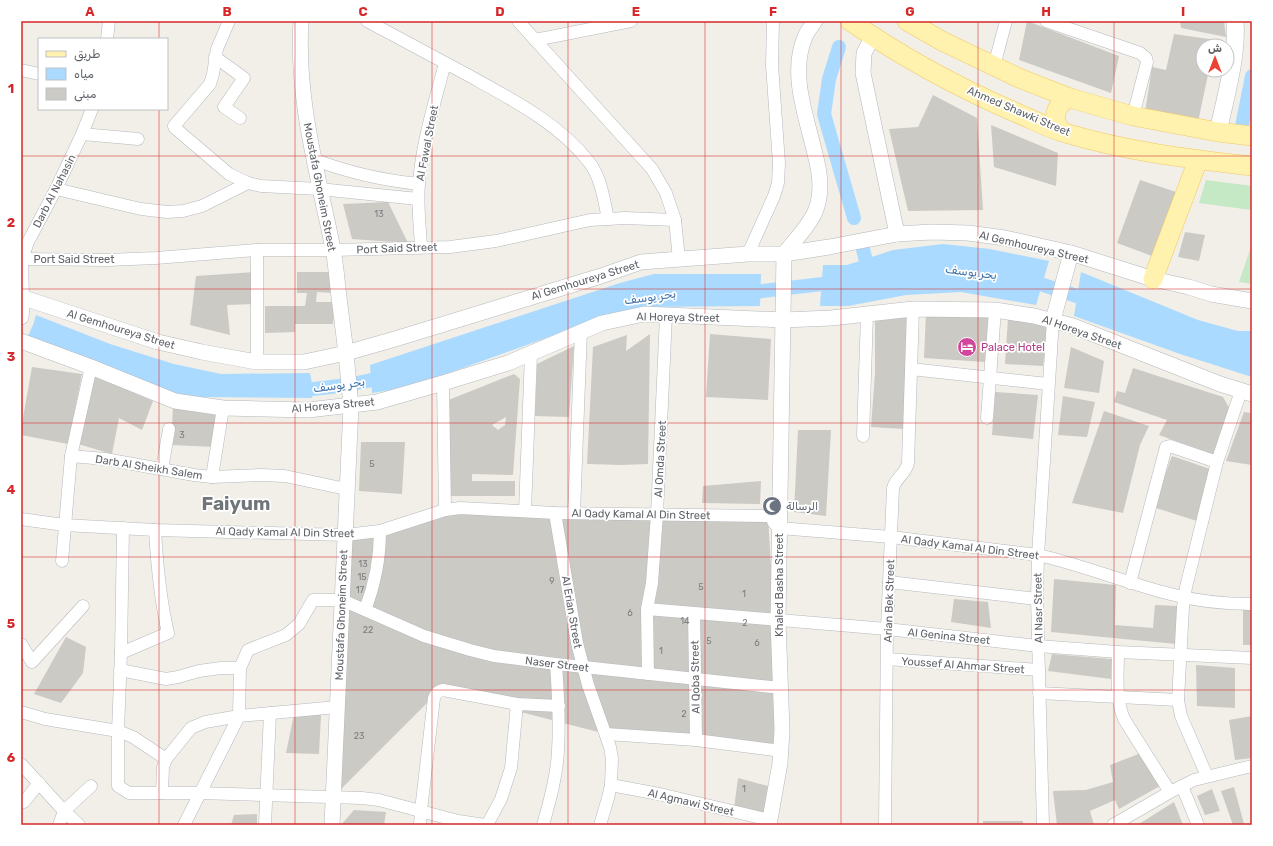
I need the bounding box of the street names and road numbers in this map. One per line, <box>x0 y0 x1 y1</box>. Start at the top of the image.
street label: Ahmed Shawki Street <box>965 84 1073 139</box>
street label: Al Fawal Street <box>414 103 441 182</box>
street label: Moustafa Ghoneim Street <box>301 122 339 253</box>
street label: Darb Al Nahasin <box>30 152 79 230</box>
street label: Al Gemhoureya Street <box>978 229 1091 267</box>
street label: Port Said Street <box>356 241 438 256</box>
street label: Port Said Street <box>33 253 115 266</box>
street label: Al Gemhoureya Street <box>530 258 641 303</box>
street label: Al Gemhoureya Street <box>65 307 177 352</box>
street label: Al Horeya Street <box>636 310 720 325</box>
street label: Al Horeya Street <box>1040 313 1124 352</box>
street label: Al Horeya Street <box>291 395 376 416</box>
street label: Al Omda Street <box>652 420 669 498</box>
street label: Darb Al Sheikh Salem <box>94 453 204 482</box>
street label: Al Qady Kamal Al Din Street <box>571 507 711 522</box>
street label: Al Qady Kamal Al Din Street <box>215 525 355 540</box>
street label: Khaled Basha Street <box>773 532 786 637</box>
street label: Al Qady Kamal Al Din Street <box>900 533 1040 562</box>
street label: Moustafa Ghoneim Street <box>333 549 350 681</box>
street label: Arian Bek Street <box>882 559 897 643</box>
street label: Al Nasr Street <box>1031 572 1046 643</box>
street label: Al Erian Street <box>559 575 584 650</box>
street label: Al Genina Street <box>907 626 992 647</box>
street label: Al Qoba Street <box>688 639 703 714</box>
street label: Naser Street <box>524 654 590 675</box>
street label: Youssef Al Ahmar Street <box>901 655 1026 676</box>
street label: Al Agmawi Street <box>646 786 736 819</box>

